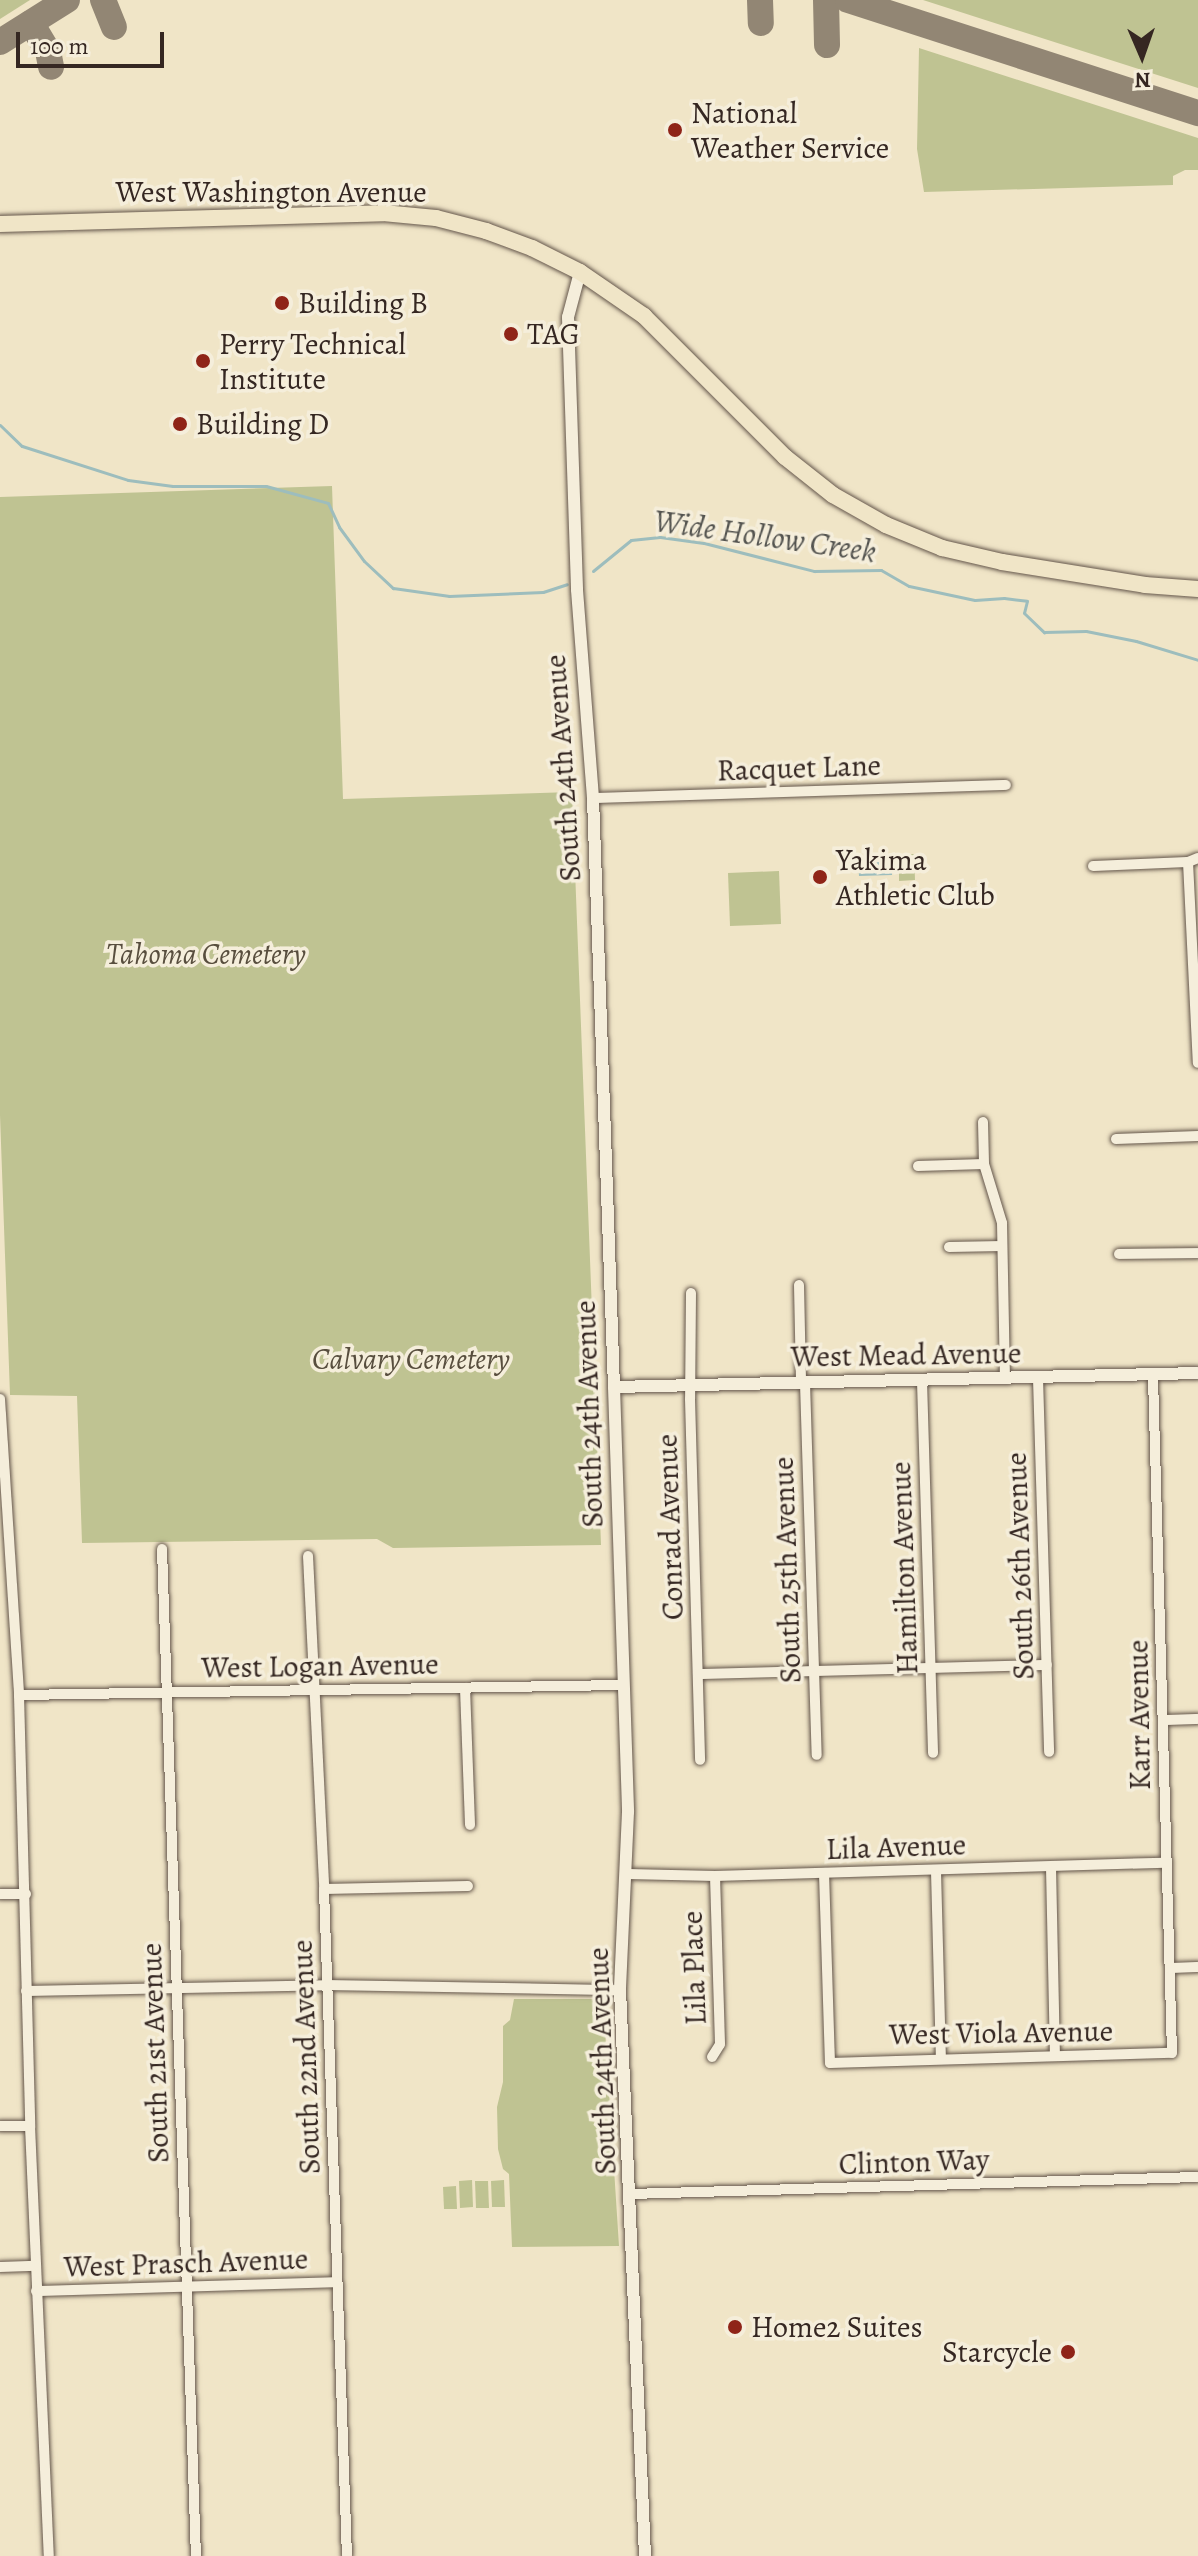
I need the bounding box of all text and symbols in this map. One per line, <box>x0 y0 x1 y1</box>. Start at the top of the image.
scale bar <box>20 16 168 66</box>
north arrow <box>1102 16 1182 96</box>
text: 100 m <box>30 30 89 62</box>
text: N <box>1134 65 1151 95</box>
place label: National Weather Service <box>691 95 889 166</box>
marker: National Weather Service <box>666 121 684 139</box>
street label: West Washington Avenue <box>115 174 427 210</box>
place label: Building B <box>298 285 428 321</box>
marker: Building B <box>273 294 291 312</box>
place label: TAG <box>527 316 580 352</box>
marker: TAG <box>502 325 520 343</box>
place label: Perry Technical Institute <box>219 326 406 396</box>
marker: Perry Technical Institute <box>194 352 212 370</box>
place label: Building D <box>196 406 329 442</box>
marker: Building D <box>171 415 189 433</box>
water label: Wide Hollow Creek <box>651 501 879 571</box>
street label: South 24th Avenue <box>537 653 589 883</box>
street label: Racquet Lane <box>716 747 882 789</box>
place label: Yakima Athletic Club <box>836 842 995 912</box>
marker: Yakima Athletic Club <box>811 868 829 886</box>
park label: Tahoma Cemetery <box>106 936 306 972</box>
street label: South 24th Avenue <box>567 1300 611 1528</box>
street label: West Mead Avenue <box>790 1335 1022 1375</box>
park label: Calvary Cemetery <box>312 1341 510 1377</box>
street label: Conrad Avenue <box>649 1433 691 1621</box>
street label: South 26th Avenue <box>998 1452 1042 1680</box>
street label: South 25th Avenue <box>765 1456 809 1684</box>
street label: Hamilton Avenue <box>882 1461 926 1675</box>
street label: Karr Avenue <box>1120 1639 1158 1791</box>
street label: West Logan Avenue <box>201 1646 439 1686</box>
street label: Lila Avenue <box>825 1827 967 1867</box>
street label: Lila Place <box>674 1910 714 2026</box>
street label: South 22nd Avenue <box>284 1939 328 2175</box>
street label: South 21st Avenue <box>133 1942 177 2164</box>
street label: South 24th Avenue <box>580 1947 624 2175</box>
street label: West Viola Avenue <box>889 2013 1113 2053</box>
street label: Clinton Way <box>838 2141 990 2183</box>
street label: West Prasch Avenue <box>63 2241 309 2285</box>
place label: Home2 Suites <box>751 2309 923 2345</box>
marker: Home2 Suites <box>726 2318 744 2336</box>
place label: Starcycle <box>942 2334 1052 2370</box>
marker: Starcycle <box>1059 2343 1077 2361</box>

